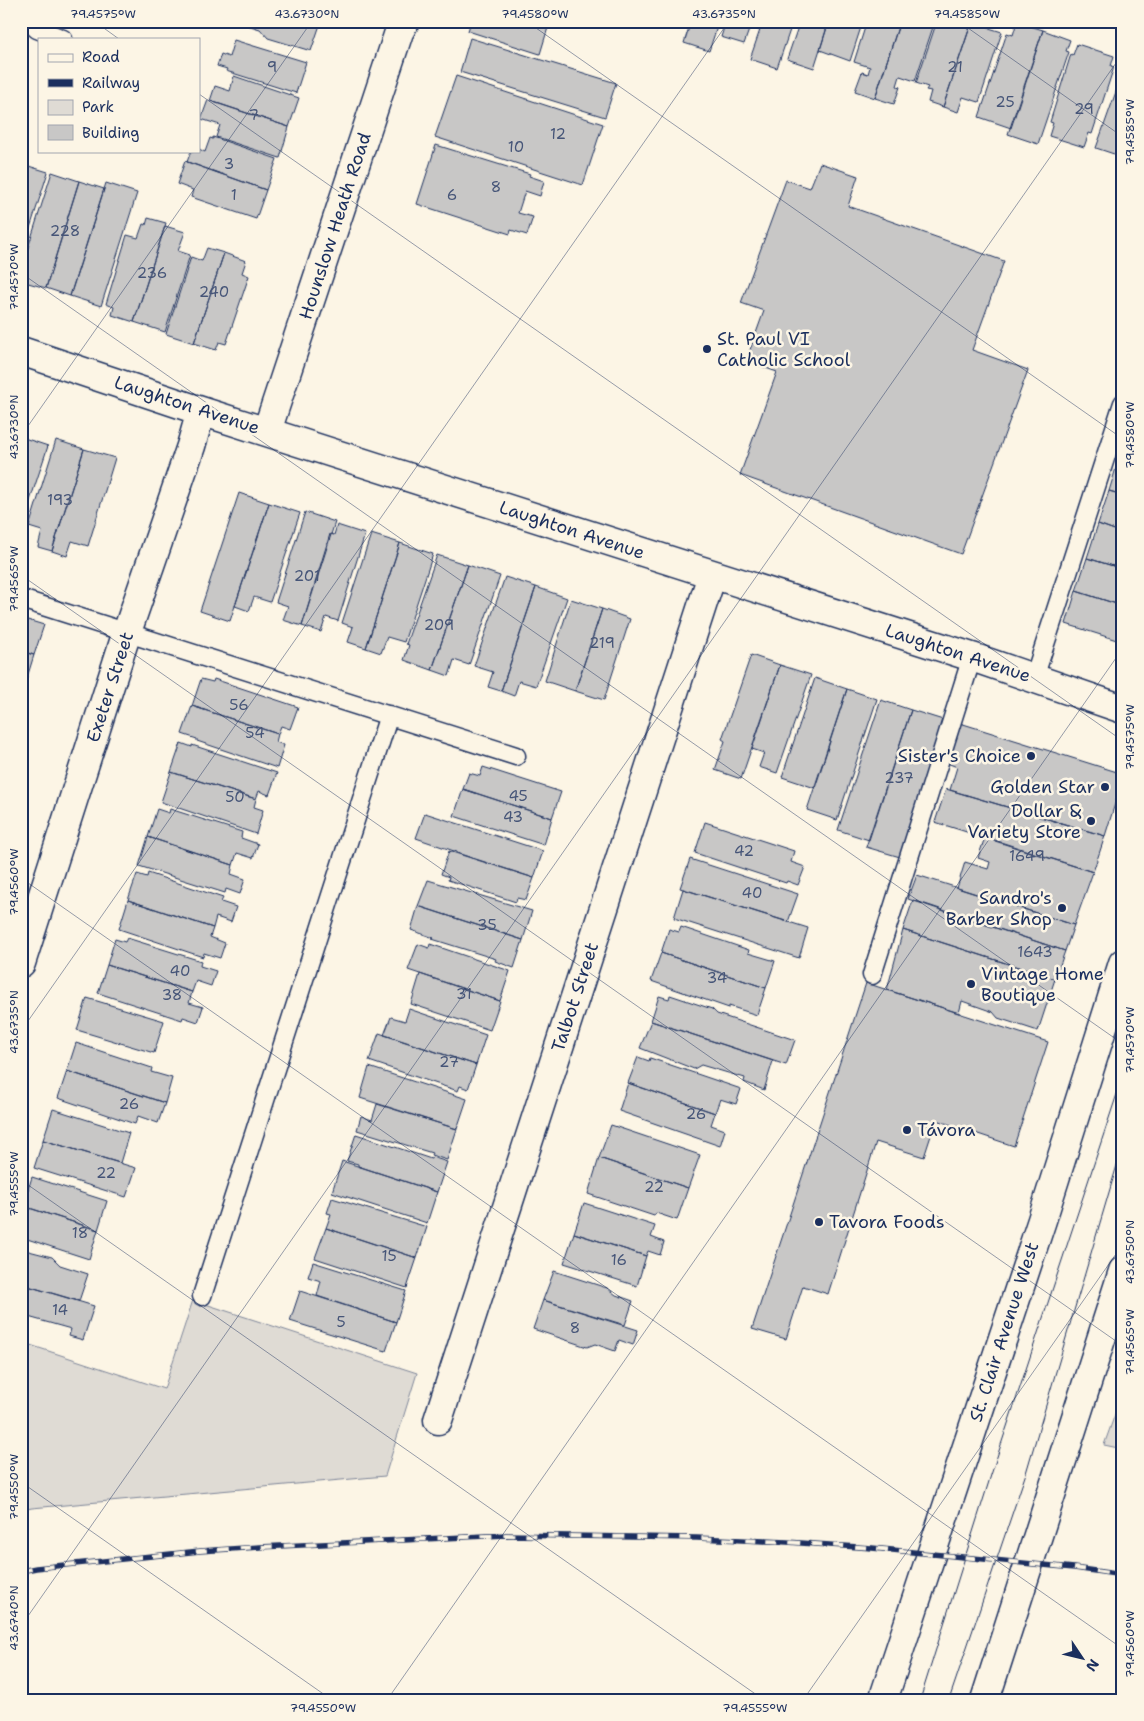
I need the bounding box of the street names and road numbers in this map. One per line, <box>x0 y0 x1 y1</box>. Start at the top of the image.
street label: Hounslow Heath Road <box>293 129 377 323</box>
street label: Laughton Avenue <box>111 370 263 440</box>
street label: Laughton Avenue <box>496 495 648 565</box>
street label: Laughton Avenue <box>882 618 1034 688</box>
street label: Exeter Street <box>81 628 139 745</box>
street label: Talbot Street <box>546 939 604 1055</box>
street label: St. Clair Avenue West <box>964 1239 1044 1425</box>

